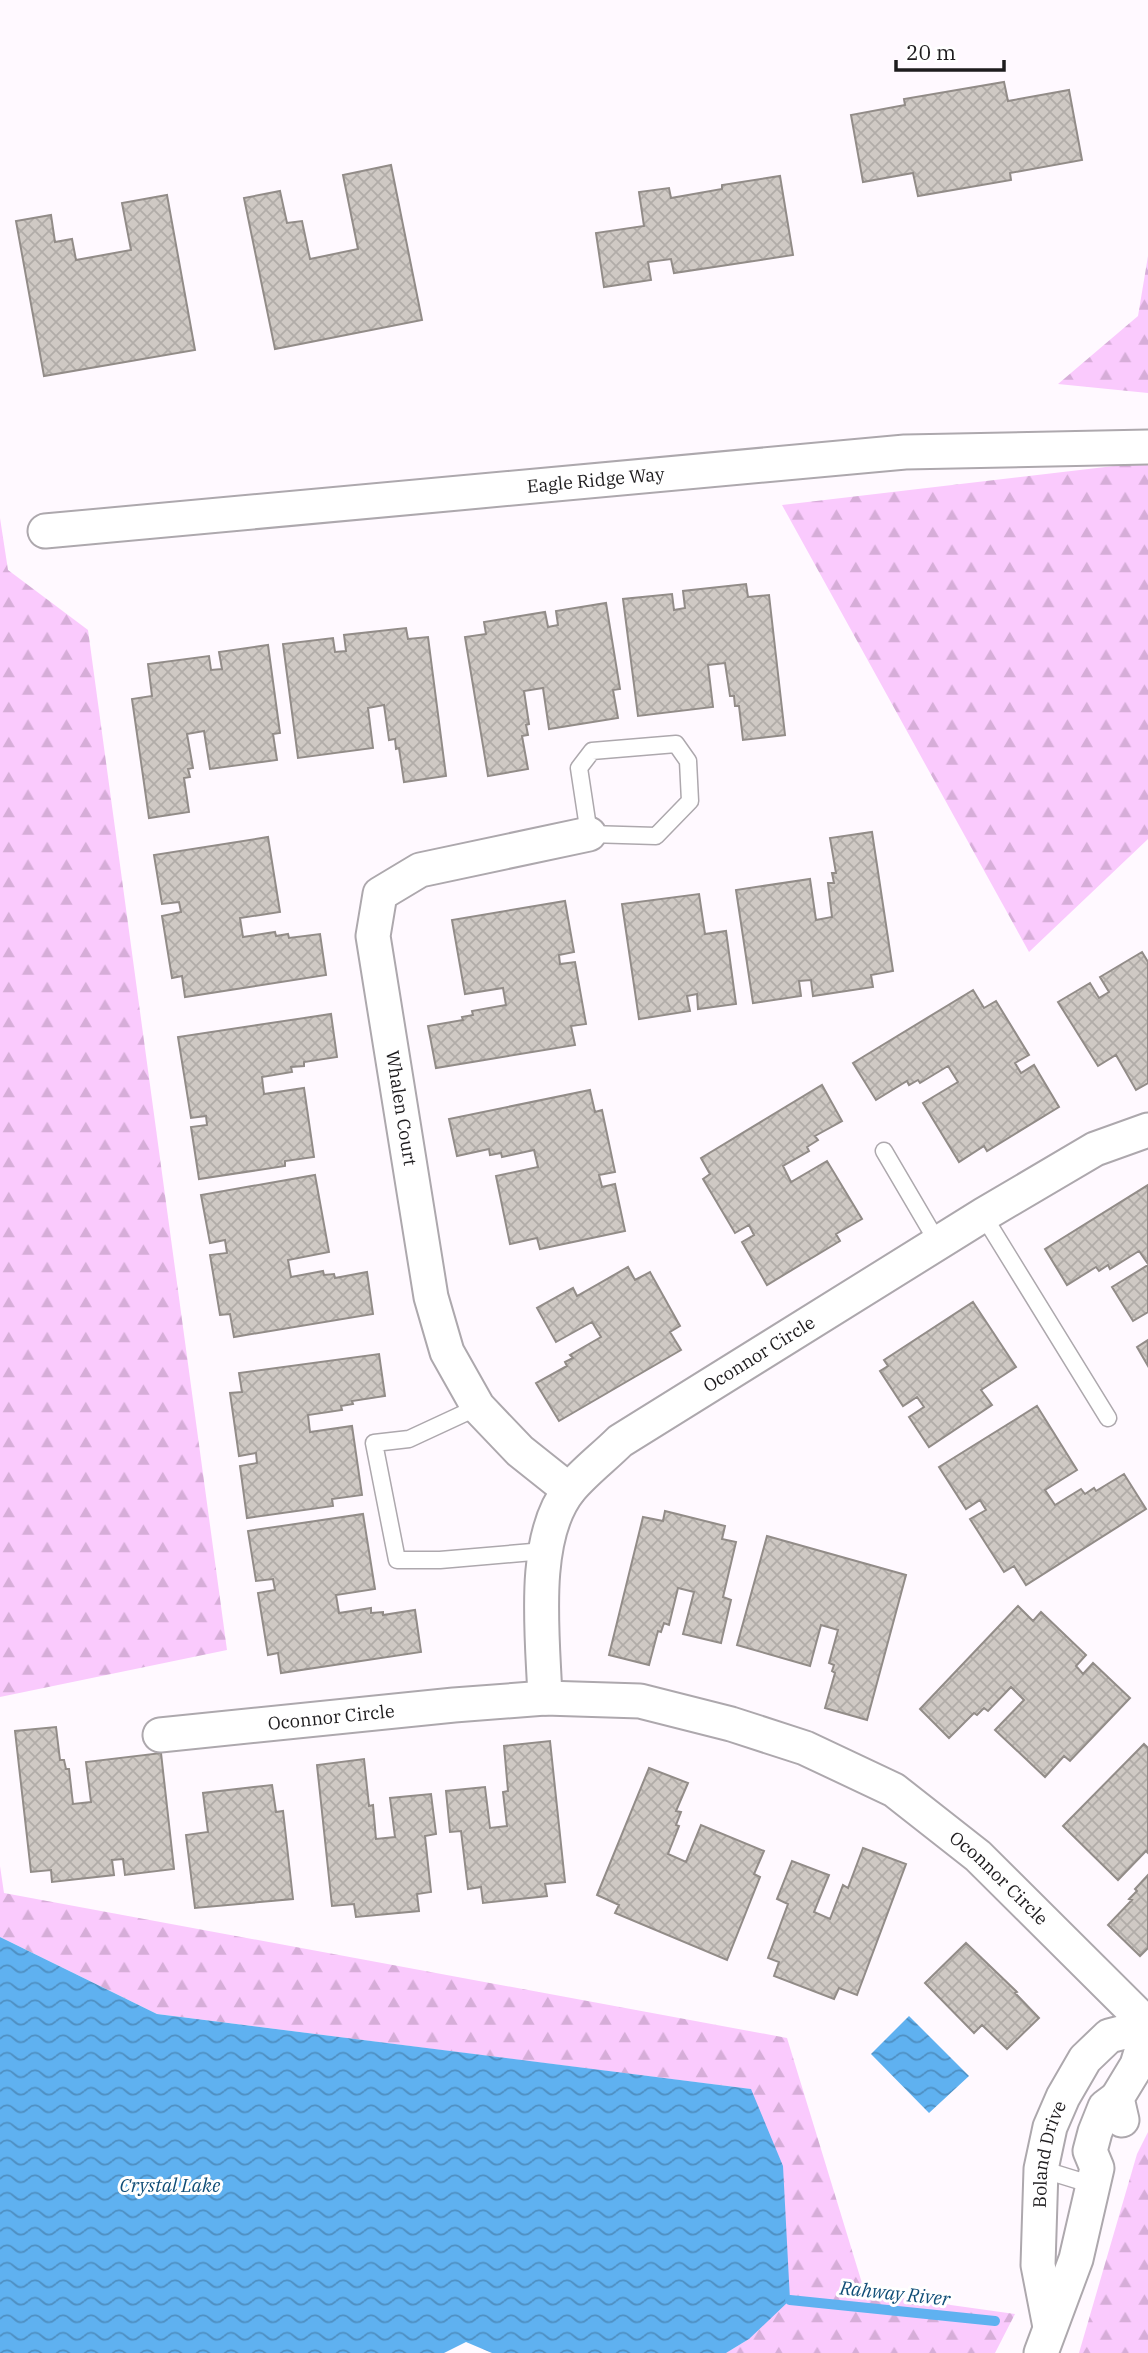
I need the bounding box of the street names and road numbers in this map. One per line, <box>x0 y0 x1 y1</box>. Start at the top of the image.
street label: Eagle Ridge Way <box>526 462 666 498</box>
street label: Whalen Court <box>381 1049 422 1167</box>
street label: Oconnor Circle <box>699 1311 819 1397</box>
street label: Oconnor Circle <box>267 1699 396 1735</box>
street label: Oconnor Circle <box>945 1826 1053 1930</box>
street label: Boland Drive <box>1028 2097 1071 2208</box>

